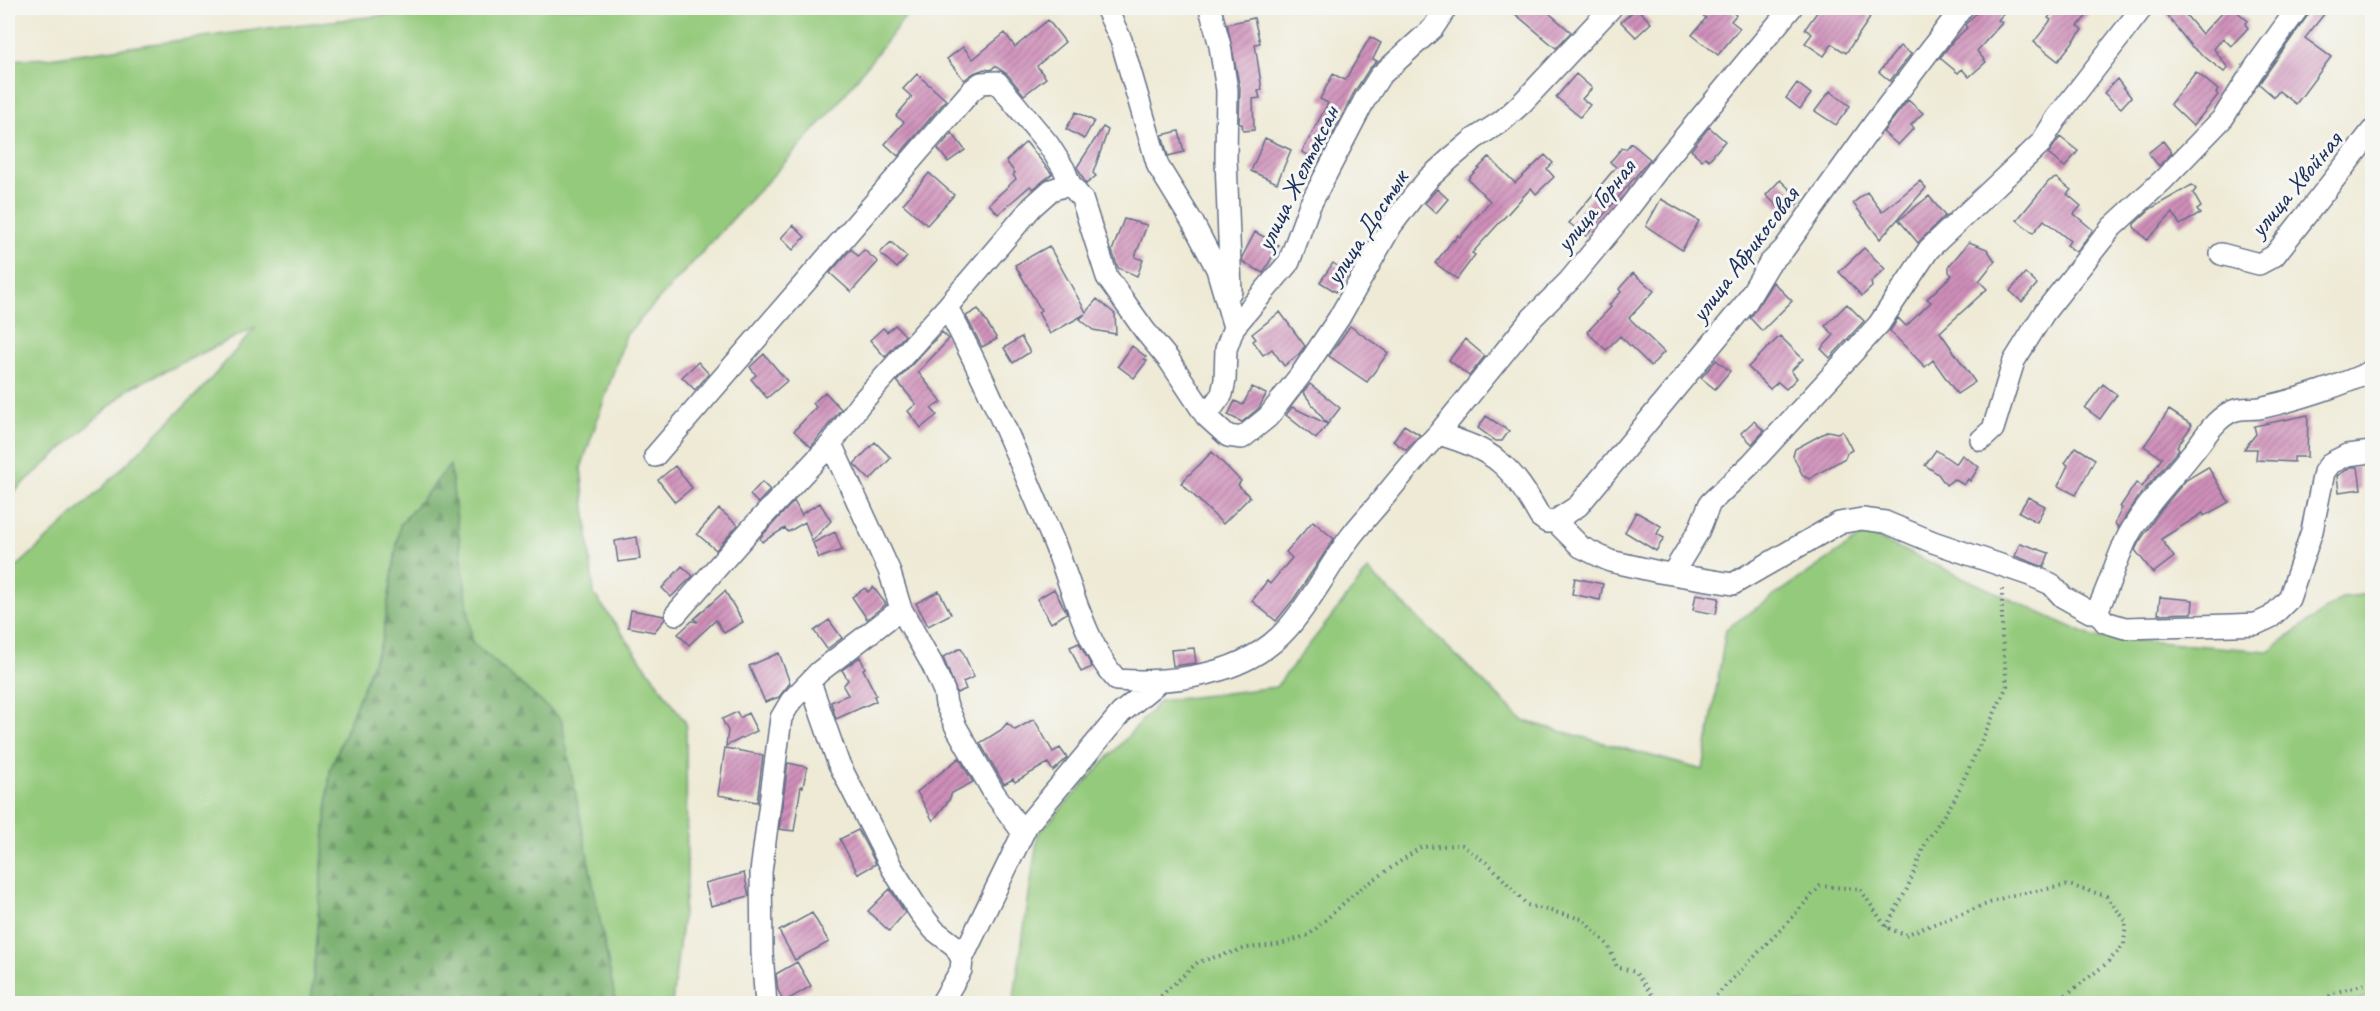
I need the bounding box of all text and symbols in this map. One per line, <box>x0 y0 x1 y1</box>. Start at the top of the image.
street label: улица Желтоксан <box>1247 99 1347 258</box>
street label: улица Хвойная <box>2240 123 2350 245</box>
street label: улица Горная <box>1547 150 1644 260</box>
street label: улица Достык <box>1316 162 1417 293</box>
street label: улица Абрикосовая <box>1682 179 1807 330</box>

